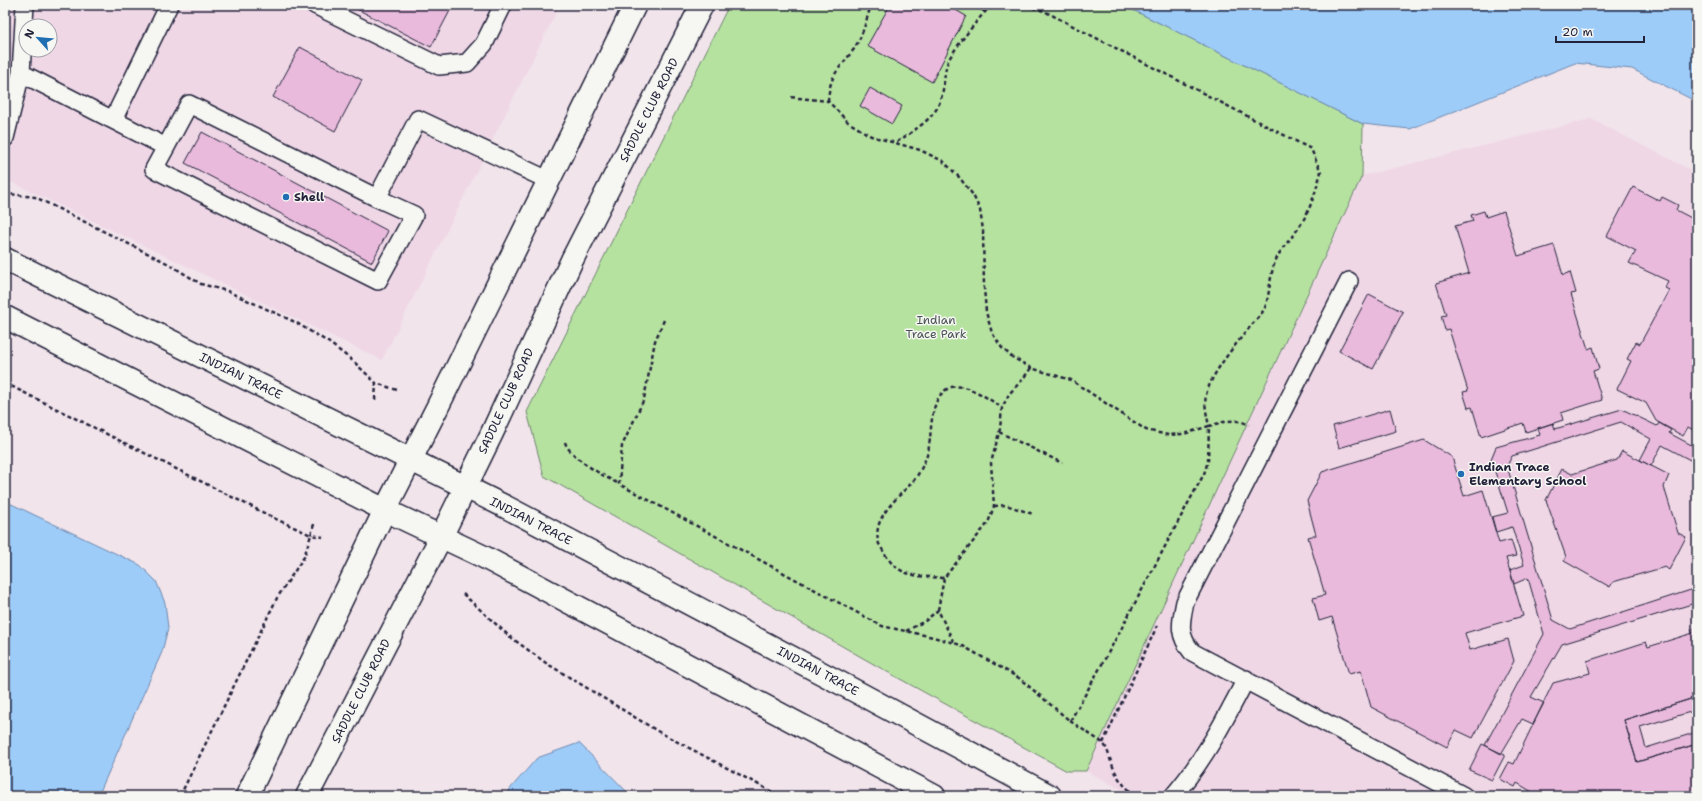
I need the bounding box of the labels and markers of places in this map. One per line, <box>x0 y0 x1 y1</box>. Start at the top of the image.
place label: Shell <box>294 189 324 205</box>
marker: Shell <box>281 192 291 202</box>
place label: Indian Trace Elementary School <box>1469 459 1586 489</box>
marker: Indian Trace Elementary School <box>1456 469 1466 479</box>

